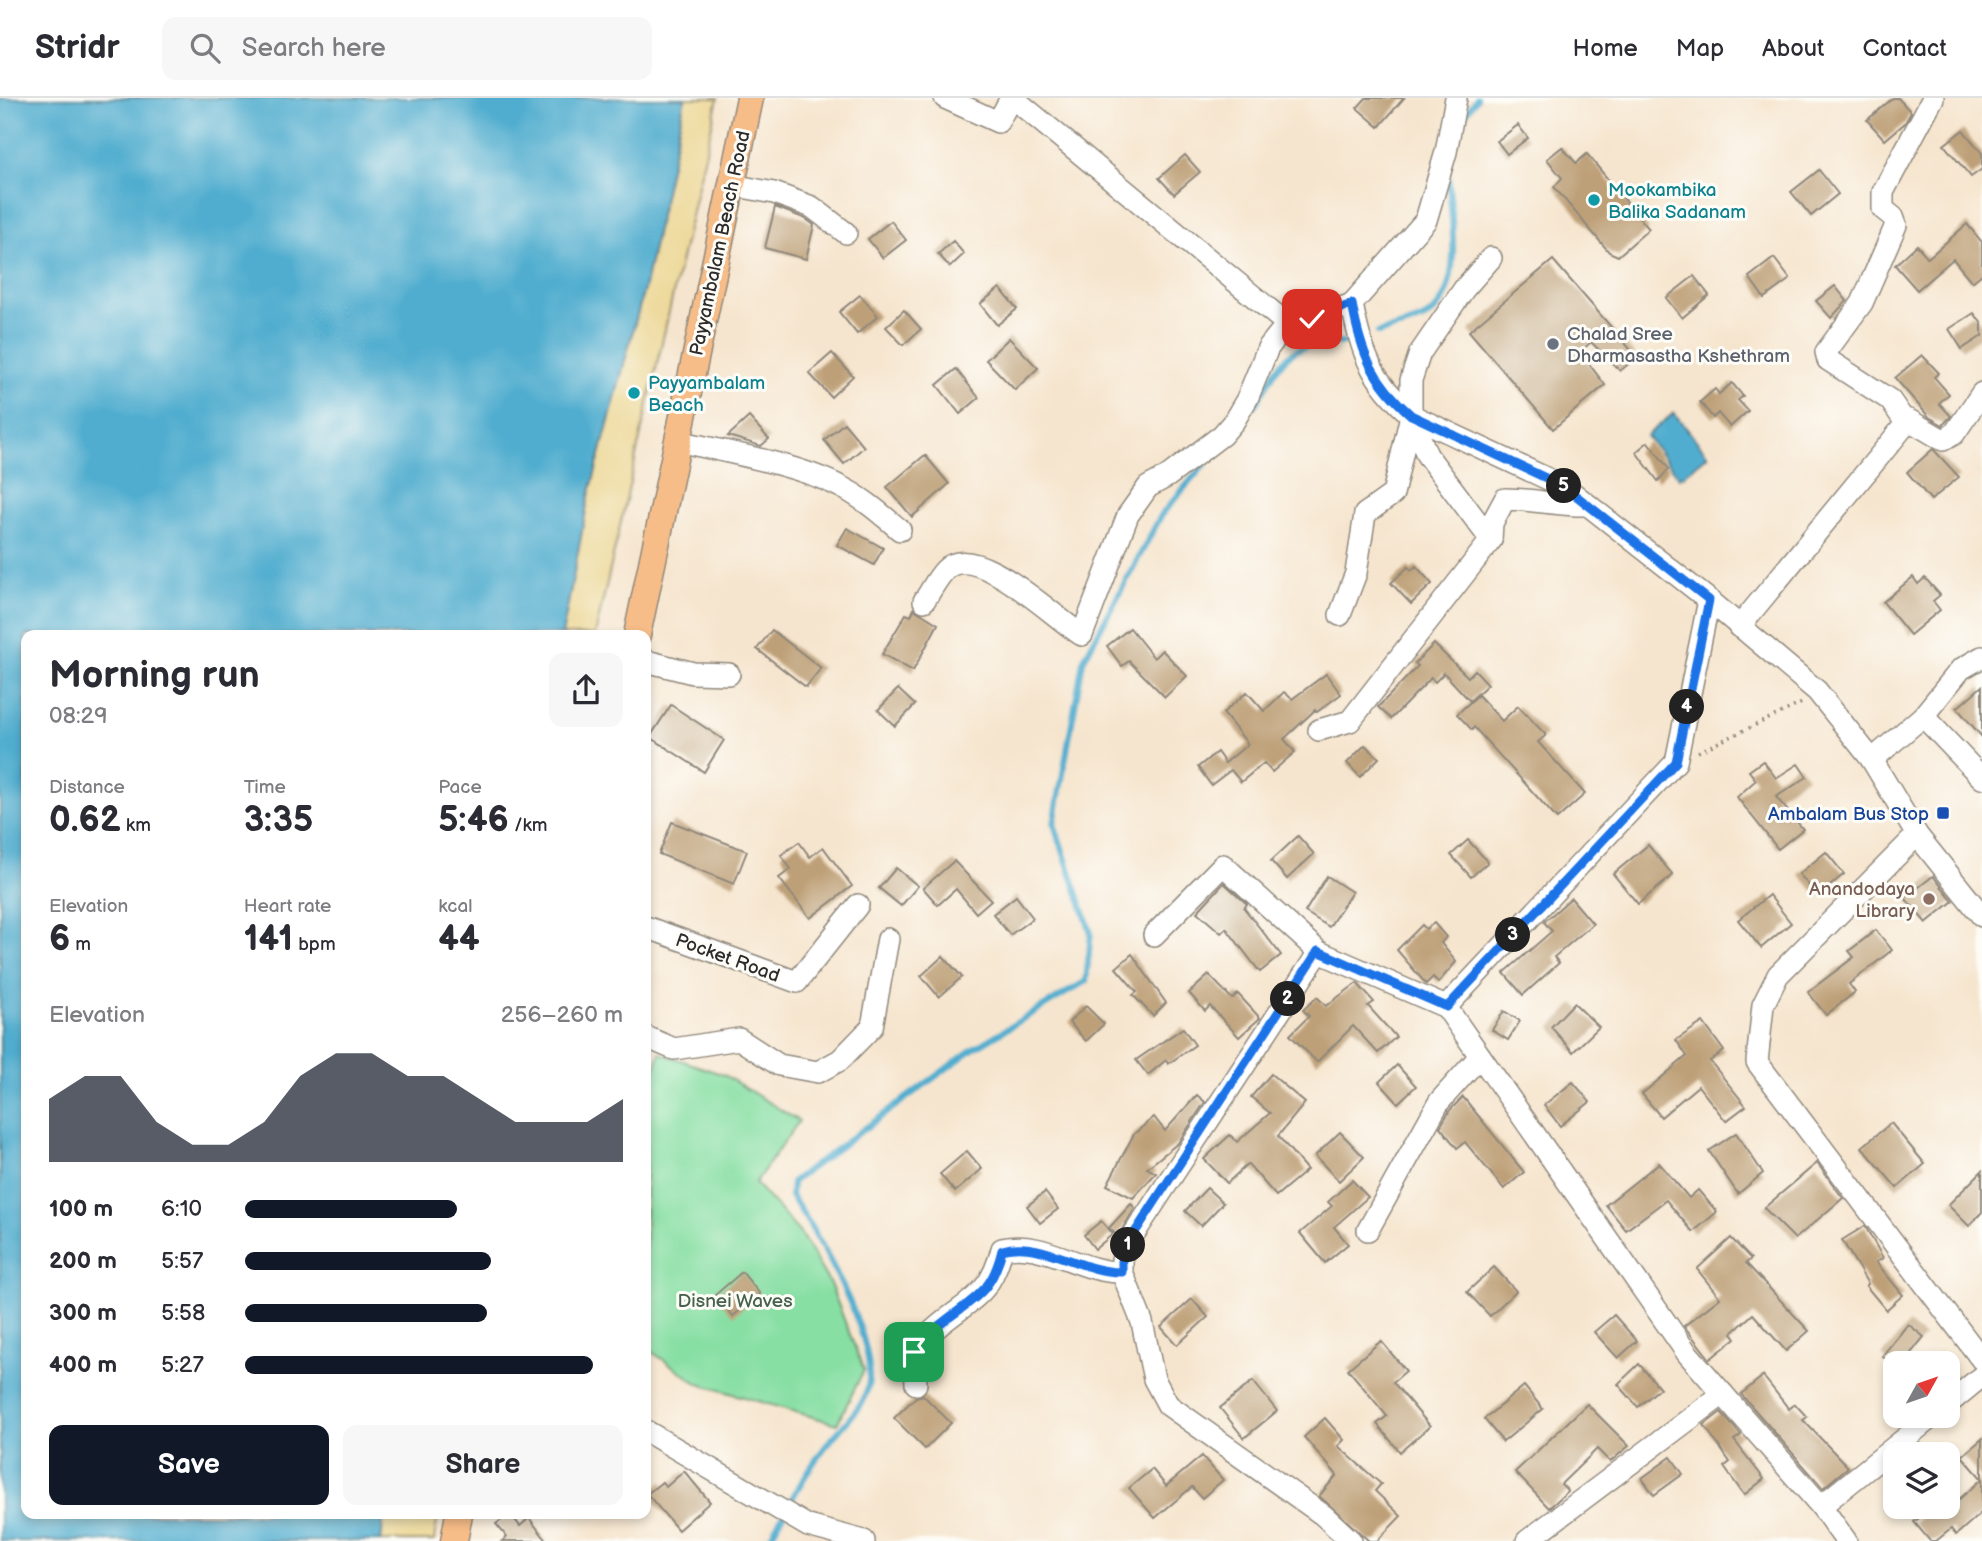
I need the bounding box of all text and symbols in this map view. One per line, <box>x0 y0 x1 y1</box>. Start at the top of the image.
search box <box>162 17 652 80</box>
text: Stridr <box>35 28 120 68</box>
icon: search <box>186 29 224 67</box>
text: Search here <box>242 33 386 64</box>
text: Home <box>1573 34 1638 63</box>
text: Map <box>1676 34 1724 63</box>
text: About <box>1762 34 1824 63</box>
text: Contact <box>1862 34 1947 63</box>
street label: Payyambalam Beach Road <box>685 129 756 358</box>
place label: Mookambika Balika Sadanam <box>1608 179 1746 224</box>
marker: Mookambika Balika Sadanam <box>1586 192 1602 208</box>
pin <box>1282 289 1342 349</box>
icon: check <box>1293 300 1331 338</box>
place label: Chalad Sree Dharmasastha Kshethram <box>1567 323 1790 368</box>
marker: Chalad Sree Dharmasastha Kshethram <box>1545 336 1561 352</box>
place label: Payyambalam Beach <box>648 372 765 417</box>
marker: Payyambalam Beach <box>626 385 642 401</box>
pin: 5 <box>1546 468 1582 504</box>
text: 5 <box>1558 474 1569 497</box>
text: Morning run <box>49 653 260 698</box>
button: share <box>549 653 623 727</box>
pin: 4 <box>1670 690 1704 724</box>
text: 4 <box>1681 695 1692 718</box>
text: 08:29 <box>49 702 107 730</box>
text: Distance <box>49 776 125 799</box>
text: Time <box>244 776 286 799</box>
text: Pace <box>438 776 482 799</box>
text: 0.62 <box>49 799 121 842</box>
text: 3:35 <box>244 799 313 842</box>
text: 5:46 <box>438 799 509 842</box>
place label: Ambalam Bus Stop <box>1768 803 1929 826</box>
marker: Ambalam Bus Stop <box>1935 805 1951 821</box>
text: km <box>121 814 151 837</box>
text: /km <box>509 814 548 837</box>
place label: Anandodaya Library <box>1809 878 1915 923</box>
marker: Anandodaya Library <box>1921 891 1937 907</box>
text: Elevation <box>49 895 128 918</box>
text: Heart rate <box>244 895 331 918</box>
text: kcal <box>438 895 472 918</box>
text: 6 <box>49 918 70 961</box>
text: 141 <box>244 918 293 961</box>
text: 44 <box>438 918 480 961</box>
pin: 3 <box>1496 918 1530 952</box>
text: 3 <box>1507 923 1518 946</box>
street label: Pocket Road <box>672 929 783 988</box>
text: m <box>70 933 91 956</box>
text: bpm <box>293 933 336 956</box>
pin: 2 <box>1270 982 1306 1016</box>
text: 2 <box>1282 987 1293 1010</box>
text: Elevation <box>49 1001 145 1029</box>
text: 256–260 m <box>501 1001 623 1029</box>
text: 100 m <box>49 1195 113 1223</box>
text: 6:10 <box>161 1195 202 1223</box>
pin: 1 <box>1110 1228 1146 1262</box>
text: 1 <box>1124 1233 1132 1256</box>
text: 200 m <box>49 1247 117 1275</box>
text: 5:57 <box>161 1247 203 1275</box>
park label: Disnei Waves <box>677 1290 793 1313</box>
text: 300 m <box>49 1299 117 1327</box>
text: 5:58 <box>161 1299 205 1327</box>
pin <box>884 1322 944 1382</box>
icon: arrive <box>895 1333 933 1371</box>
text: 400 m <box>49 1351 117 1379</box>
text: 5:27 <box>161 1351 204 1379</box>
north arrow <box>1883 1351 1960 1428</box>
map controls <box>1883 1351 1960 1519</box>
button: Save <box>49 1425 329 1505</box>
button: Share <box>343 1425 623 1505</box>
button: layers <box>1883 1442 1960 1519</box>

